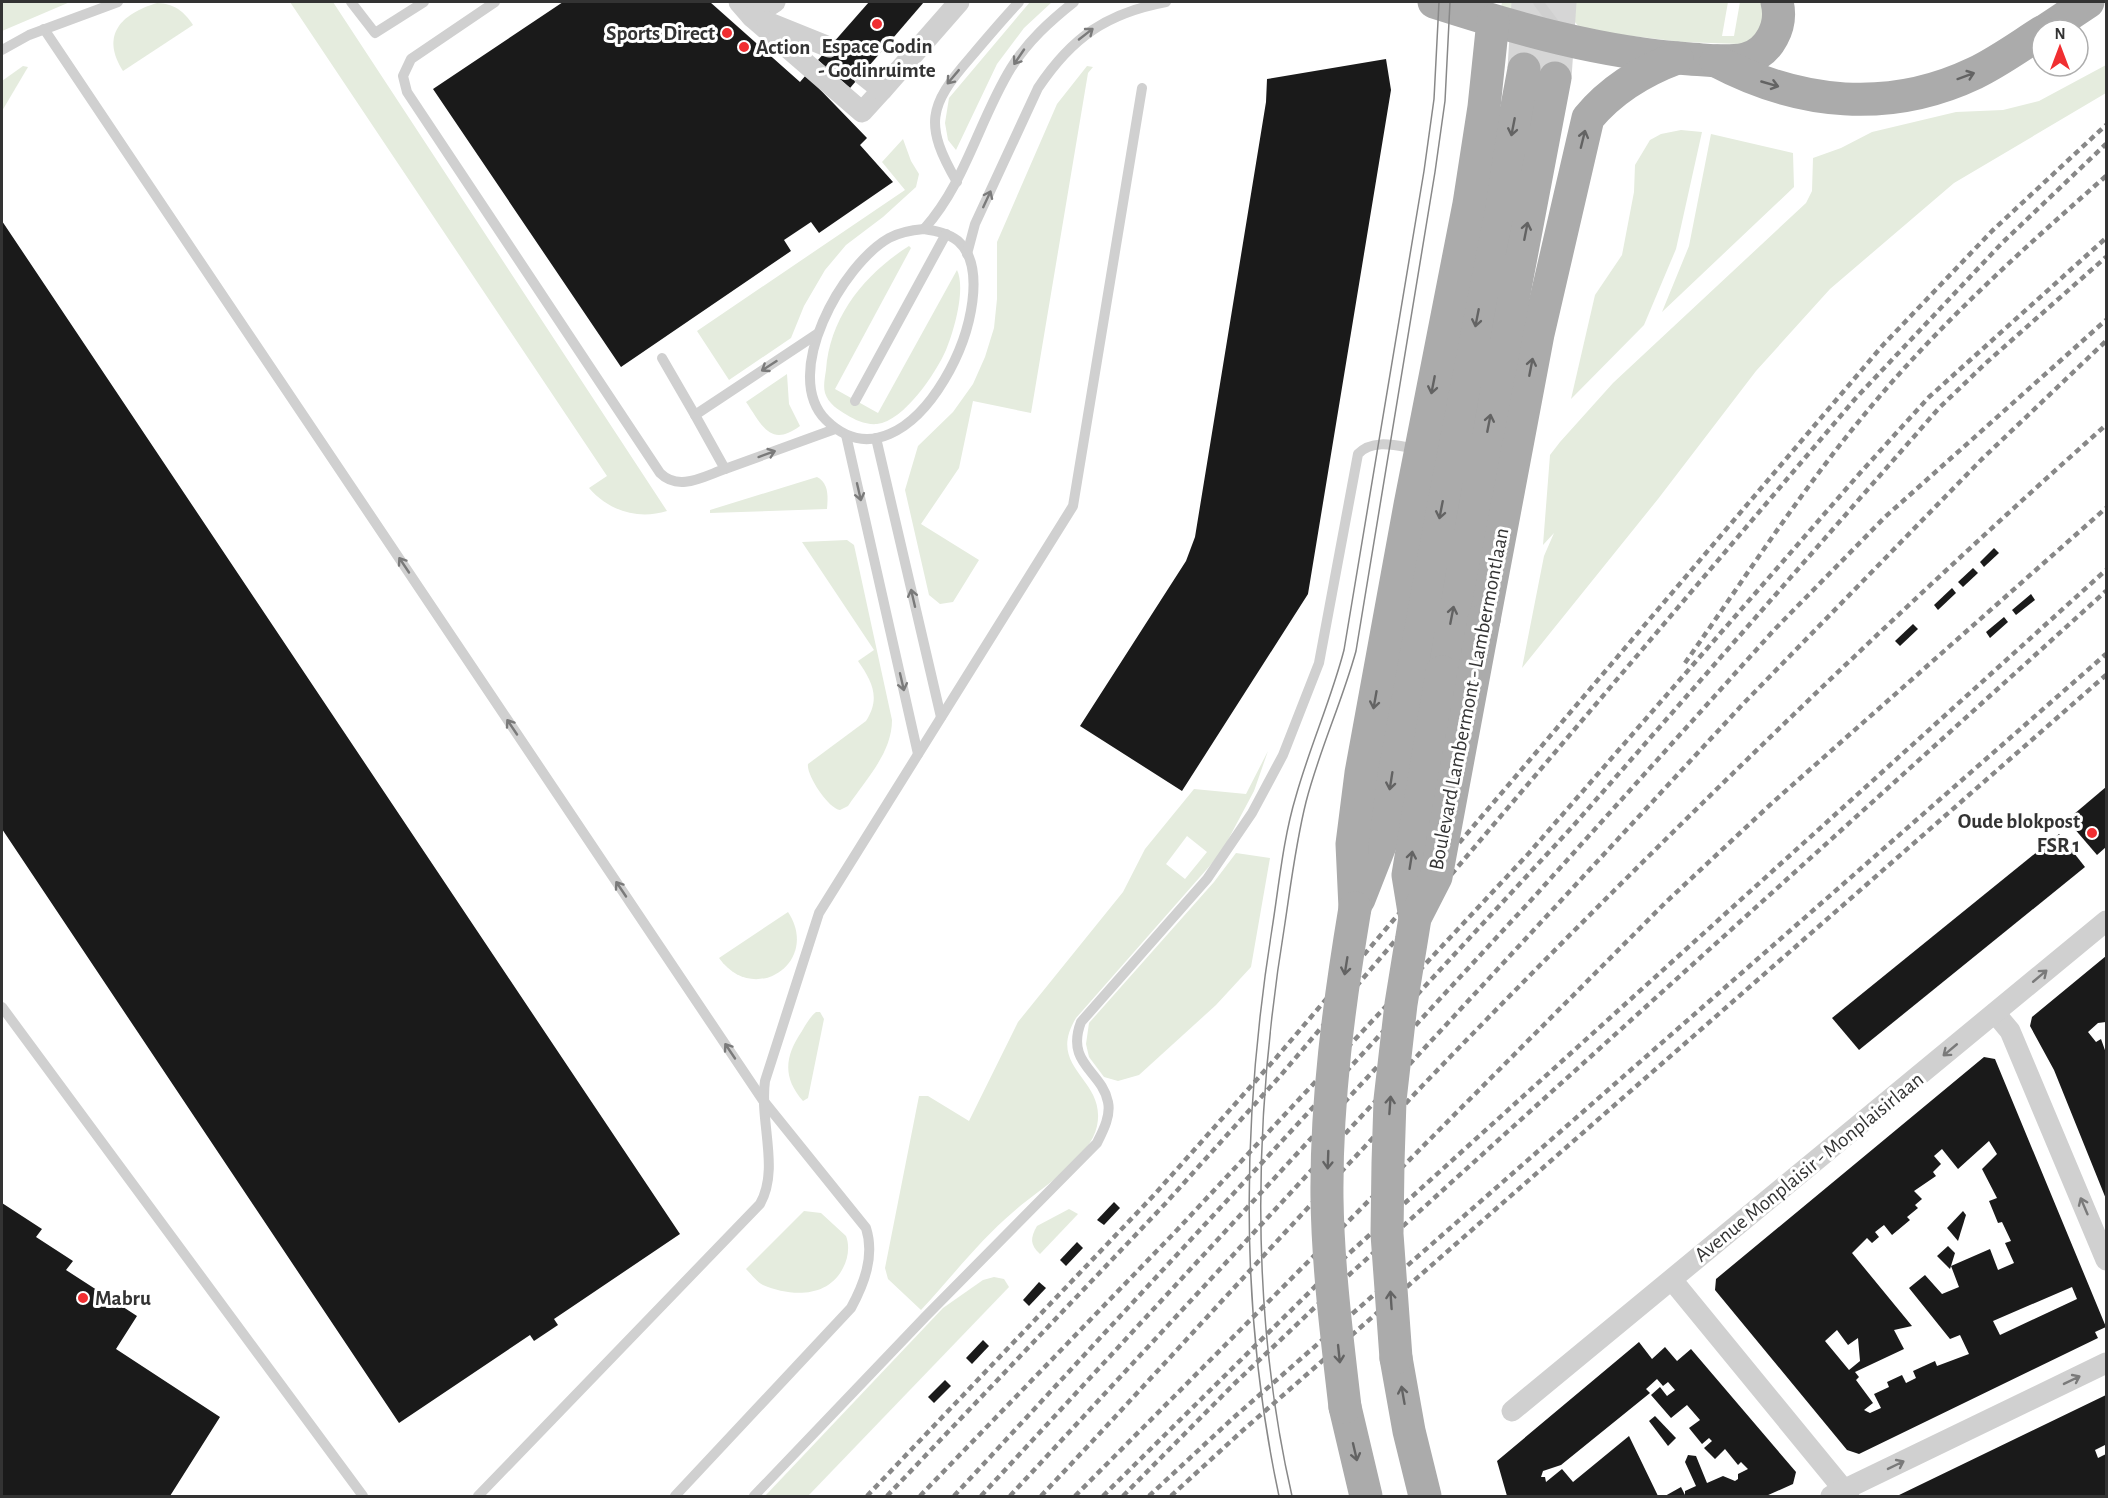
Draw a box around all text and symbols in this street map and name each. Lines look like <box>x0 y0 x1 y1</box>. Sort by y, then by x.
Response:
marker: Espace Godin - Godinruimte <box>870 17 884 31</box>
north arrow <box>2030 18 2090 78</box>
place label: Sports Direct <box>606 23 715 44</box>
marker: Sports Direct <box>720 26 734 40</box>
text: N <box>2054 26 2066 42</box>
one-way arrow <box>1078 28 1094 41</box>
place label: Espace Godin - Godinruimte <box>818 36 936 81</box>
place label: Action <box>756 37 810 58</box>
marker: Action <box>737 40 751 54</box>
one-way arrow <box>1012 49 1025 66</box>
one-way arrow <box>947 69 960 85</box>
one-way arrow <box>1956 70 1975 81</box>
one-way arrow <box>1760 79 1779 90</box>
one-way arrow <box>1507 116 1518 136</box>
one-way arrow <box>1577 130 1589 149</box>
one-way arrow <box>981 191 993 209</box>
one-way arrow <box>1521 222 1532 242</box>
one-way arrow <box>1471 308 1482 328</box>
one-way arrow <box>1526 358 1537 377</box>
one-way arrow <box>760 360 777 373</box>
one-way arrow <box>1427 374 1438 394</box>
one-way arrow <box>1484 414 1495 433</box>
one-way arrow <box>758 447 776 458</box>
one-way arrow <box>854 481 865 501</box>
one-way arrow <box>1435 500 1446 519</box>
street label: Boulevard Lambermont - Lambermontlaan <box>1425 526 1513 872</box>
one-way arrow <box>397 557 409 574</box>
one-way arrow <box>907 589 919 608</box>
one-way arrow <box>1447 605 1458 625</box>
one-way arrow <box>896 672 908 691</box>
one-way arrow <box>1369 690 1380 710</box>
one-way arrow <box>506 719 518 736</box>
one-way arrow <box>1386 770 1397 790</box>
place label: Oude blokpost FSR 1 <box>1958 811 2080 856</box>
marker: Oude blokpost FSR 1 <box>2085 826 2099 840</box>
one-way arrow <box>1405 851 1416 871</box>
one-way arrow <box>615 881 627 898</box>
one-way arrow <box>1340 955 1351 975</box>
one-way arrow <box>2032 970 2048 983</box>
one-way arrow <box>724 1043 736 1059</box>
one-way arrow <box>1942 1044 1958 1057</box>
street label: Avenue Monplaisir - Monplaisirlaan <box>1690 1068 1928 1266</box>
one-way arrow <box>1385 1096 1396 1116</box>
one-way arrow <box>1323 1149 1334 1169</box>
one-way arrow <box>2078 1198 2089 1216</box>
place label: Mabru <box>95 1288 151 1309</box>
one-way arrow <box>1385 1290 1396 1310</box>
marker: Mabru <box>76 1291 90 1305</box>
one-way arrow <box>1334 1344 1345 1364</box>
one-way arrow <box>2062 1373 2080 1385</box>
one-way arrow <box>1397 1385 1408 1405</box>
one-way arrow <box>1350 1442 1362 1461</box>
one-way arrow <box>1887 1459 1905 1471</box>

